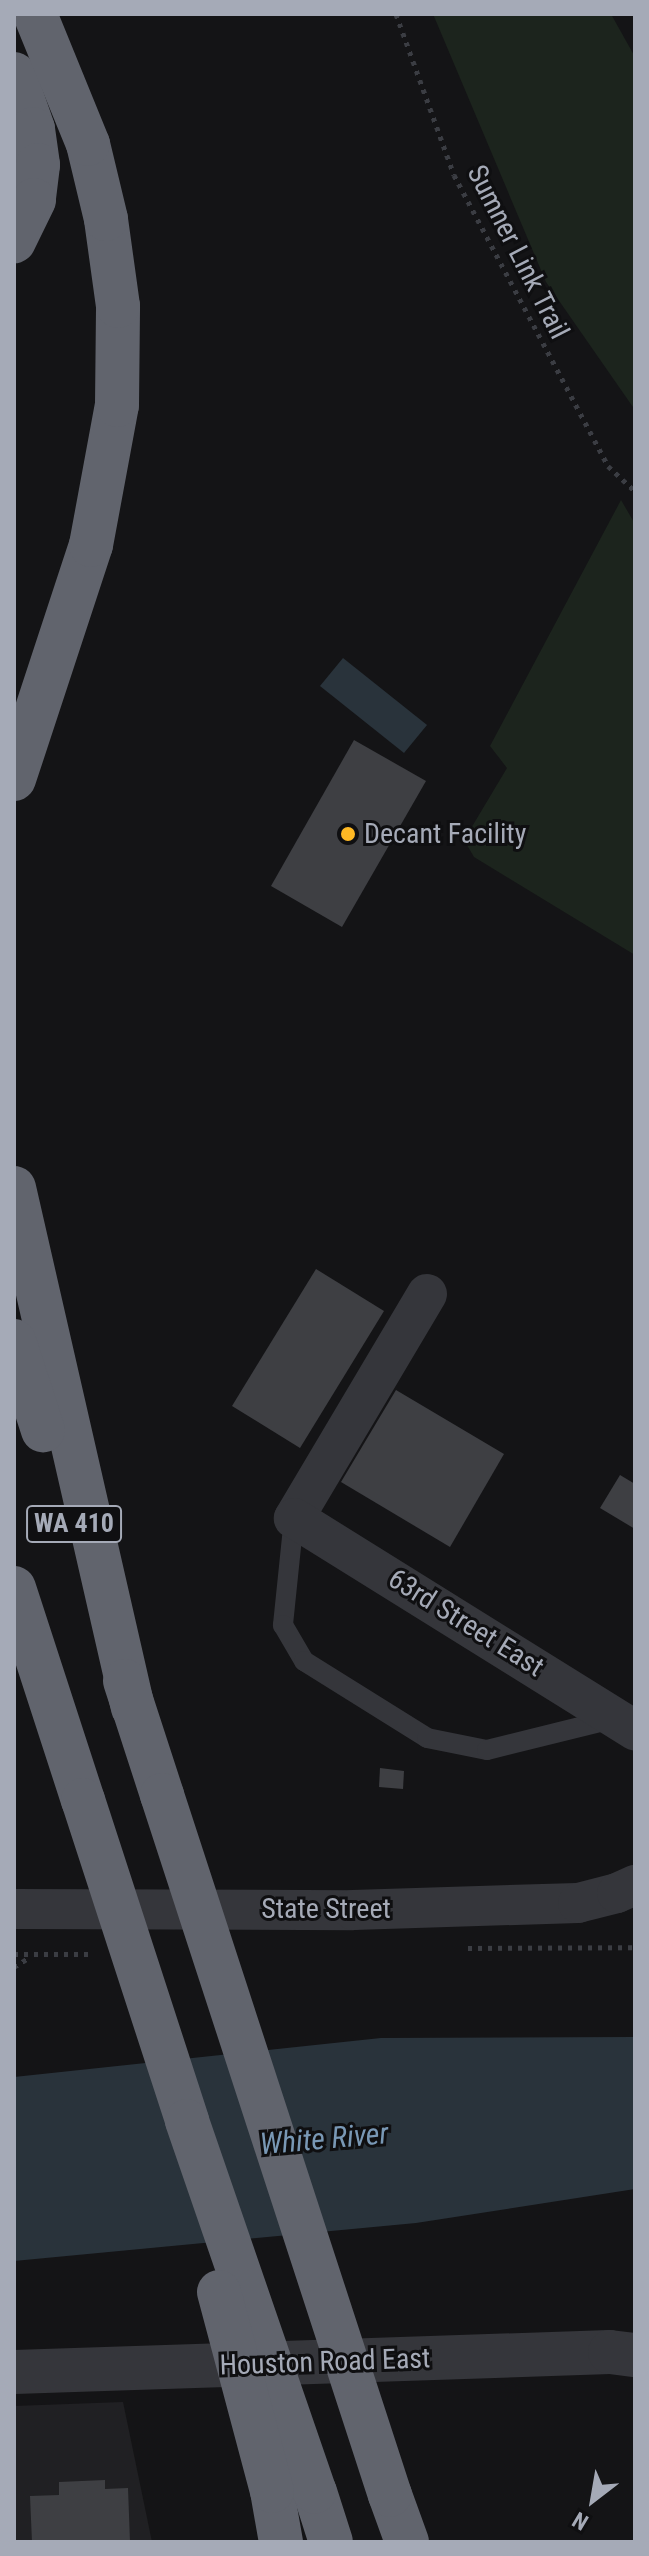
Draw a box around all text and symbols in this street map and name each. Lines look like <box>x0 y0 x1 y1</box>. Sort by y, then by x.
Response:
street label: Sumner Link Trail <box>460 159 576 345</box>
place label: Decant Facility <box>364 817 526 851</box>
marker: Decant Facility <box>339 825 357 843</box>
road number: WA 410 <box>26 1502 122 1546</box>
street label: 63rd Street East <box>382 1562 550 1684</box>
street label: State Street <box>261 1892 391 1926</box>
water label: White River <box>258 2115 390 2163</box>
street label: Houston Road East <box>219 2342 431 2382</box>
north arrow <box>553 2460 633 2540</box>
text: N <box>568 2507 593 2535</box>

